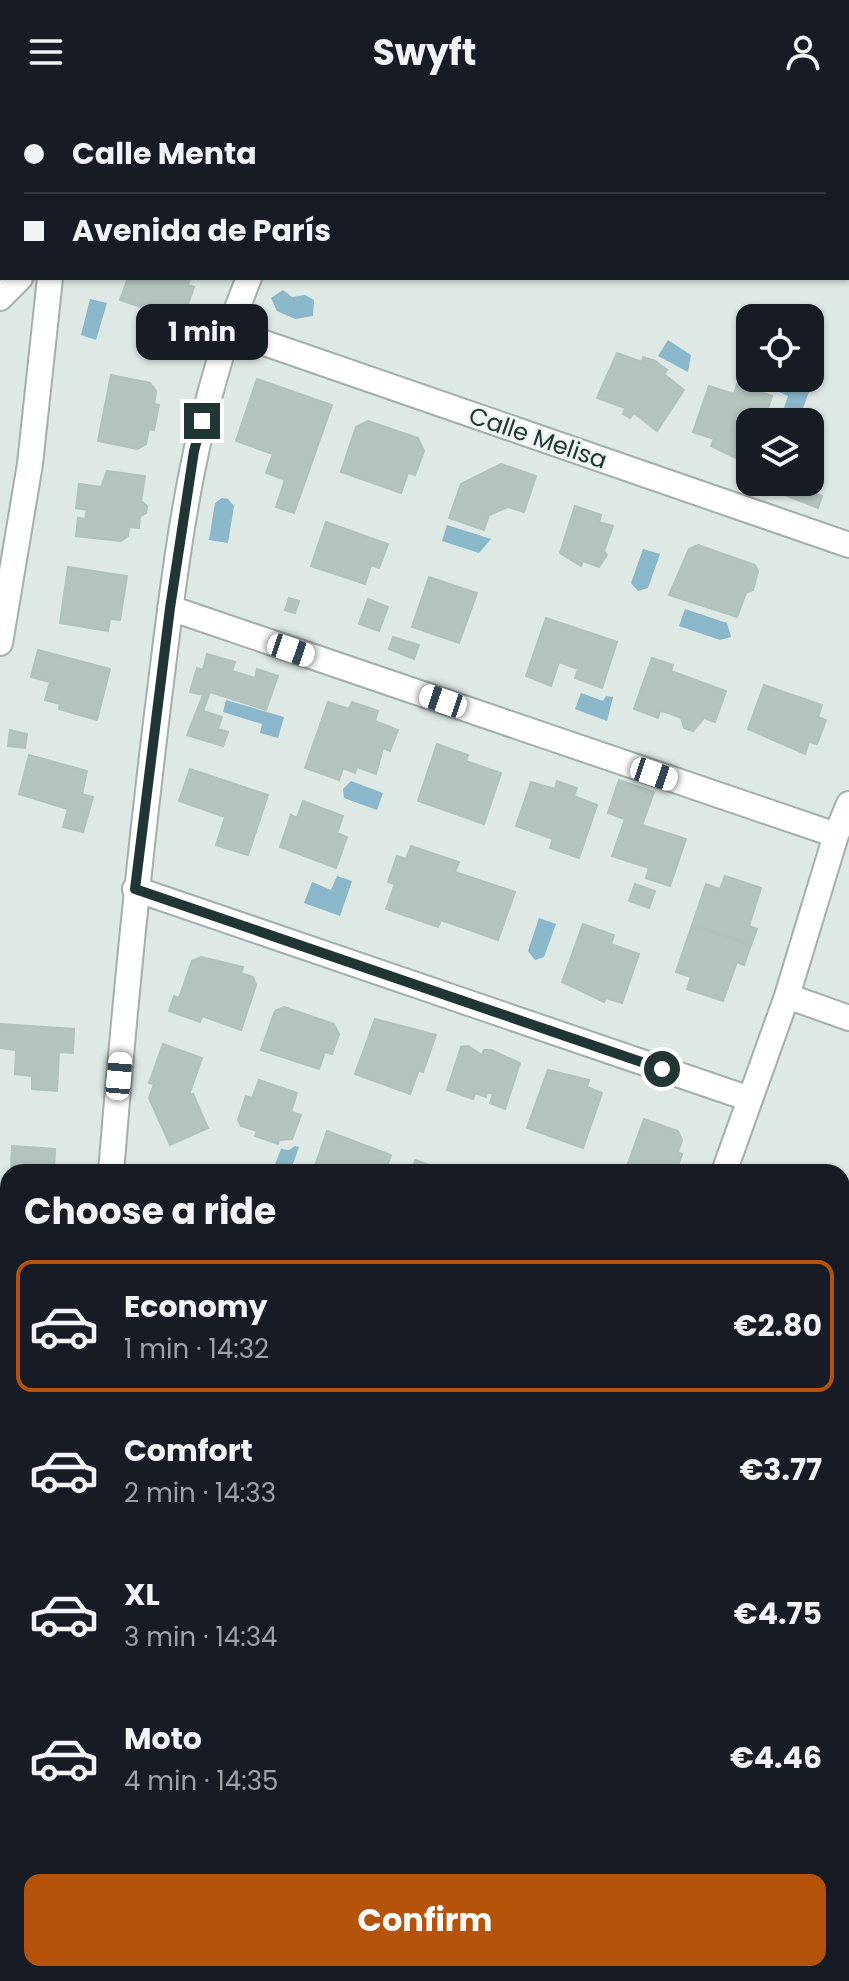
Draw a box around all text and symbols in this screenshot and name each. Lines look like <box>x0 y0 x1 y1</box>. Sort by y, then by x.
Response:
text: Swyft <box>373 27 476 78</box>
icon: menu <box>24 30 68 74</box>
icon: person <box>781 30 825 74</box>
text: Calle Menta <box>72 132 257 175</box>
text: Avenida de París <box>72 209 331 252</box>
map controls <box>736 304 824 496</box>
button: locate <box>736 304 824 392</box>
callout: 1 min <box>136 305 268 361</box>
text: 1 min <box>168 314 236 350</box>
street label: Calle Melisa <box>465 398 612 477</box>
route end <box>184 403 220 439</box>
button: layers <box>736 408 824 496</box>
car <box>264 631 318 669</box>
car <box>416 682 470 720</box>
car <box>627 755 681 793</box>
car <box>105 1051 133 1101</box>
route start <box>644 1051 680 1087</box>
text: Choose a ride <box>24 1186 276 1237</box>
text: Economy <box>124 1285 268 1328</box>
icon: car <box>28 1290 100 1362</box>
text: €2.80 <box>734 1304 822 1347</box>
text: 1 min · 14:32 <box>124 1331 269 1367</box>
text: Comfort <box>124 1429 253 1472</box>
icon: car <box>28 1434 100 1506</box>
text: €3.77 <box>739 1448 822 1491</box>
text: 2 min · 14:33 <box>124 1475 276 1511</box>
text: XL <box>124 1573 160 1616</box>
icon: car <box>28 1578 100 1650</box>
text: €4.75 <box>734 1592 822 1635</box>
text: 3 min · 14:34 <box>124 1619 277 1655</box>
text: Moto <box>124 1717 202 1760</box>
icon: car <box>28 1722 100 1794</box>
text: €4.46 <box>730 1736 822 1779</box>
text: 4 min · 14:35 <box>124 1763 278 1799</box>
button: Confirm <box>24 1874 826 1966</box>

